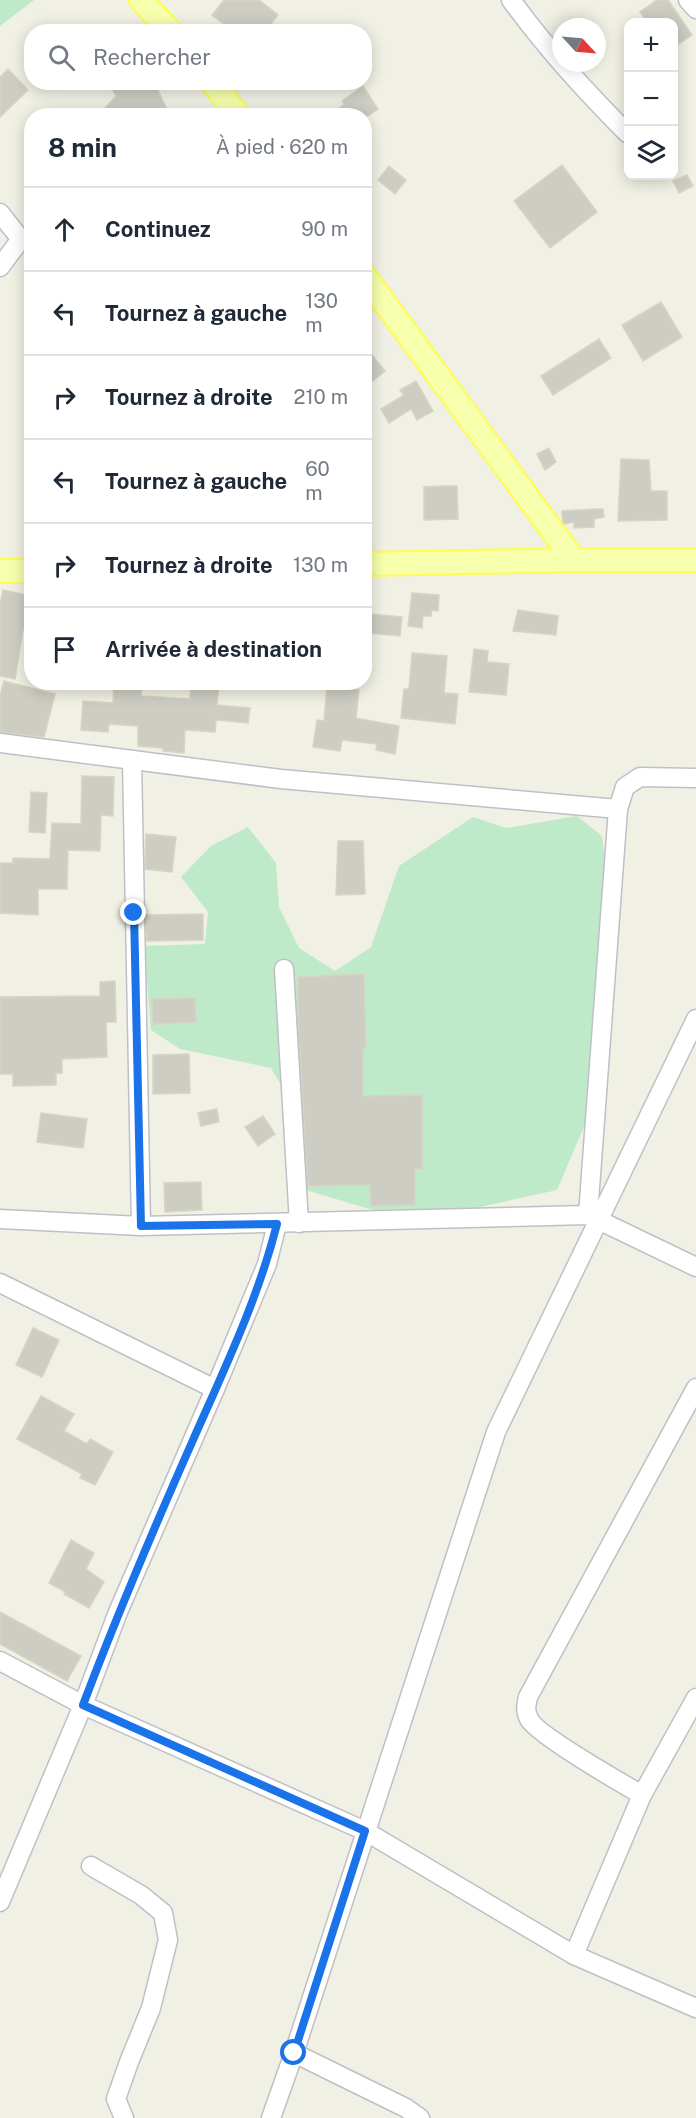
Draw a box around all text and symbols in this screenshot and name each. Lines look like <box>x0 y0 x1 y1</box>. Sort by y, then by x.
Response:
north arrow <box>552 18 606 72</box>
map controls <box>624 18 678 180</box>
button: + <box>624 18 678 72</box>
search box <box>24 24 372 90</box>
icon: search <box>45 41 78 74</box>
text: Rechercher <box>93 44 211 70</box>
button: − <box>624 72 678 126</box>
button: layers <box>624 126 678 180</box>
text: 8 min <box>48 132 117 163</box>
text: À pied · 620 m <box>216 135 348 159</box>
icon: ahead <box>48 213 81 246</box>
text: Continuez <box>105 216 211 242</box>
text: 90 m <box>301 217 348 241</box>
text: 130 m <box>305 289 338 337</box>
icon: left <box>48 297 81 330</box>
text: Tournez à gauche <box>105 300 287 326</box>
icon: right <box>48 381 81 414</box>
text: Tournez à droite <box>105 384 273 410</box>
text: 210 m <box>294 385 348 409</box>
text: 60 m <box>305 457 330 505</box>
icon: left <box>48 465 81 498</box>
text: Tournez à gauche <box>105 468 287 494</box>
icon: right <box>48 549 81 582</box>
text: Tournez à droite <box>105 552 273 578</box>
text: 130 m <box>293 553 348 577</box>
icon: arrive <box>48 633 81 666</box>
text: Arrivée à destination <box>105 636 322 662</box>
route end <box>120 899 146 925</box>
route start <box>280 2039 306 2065</box>

